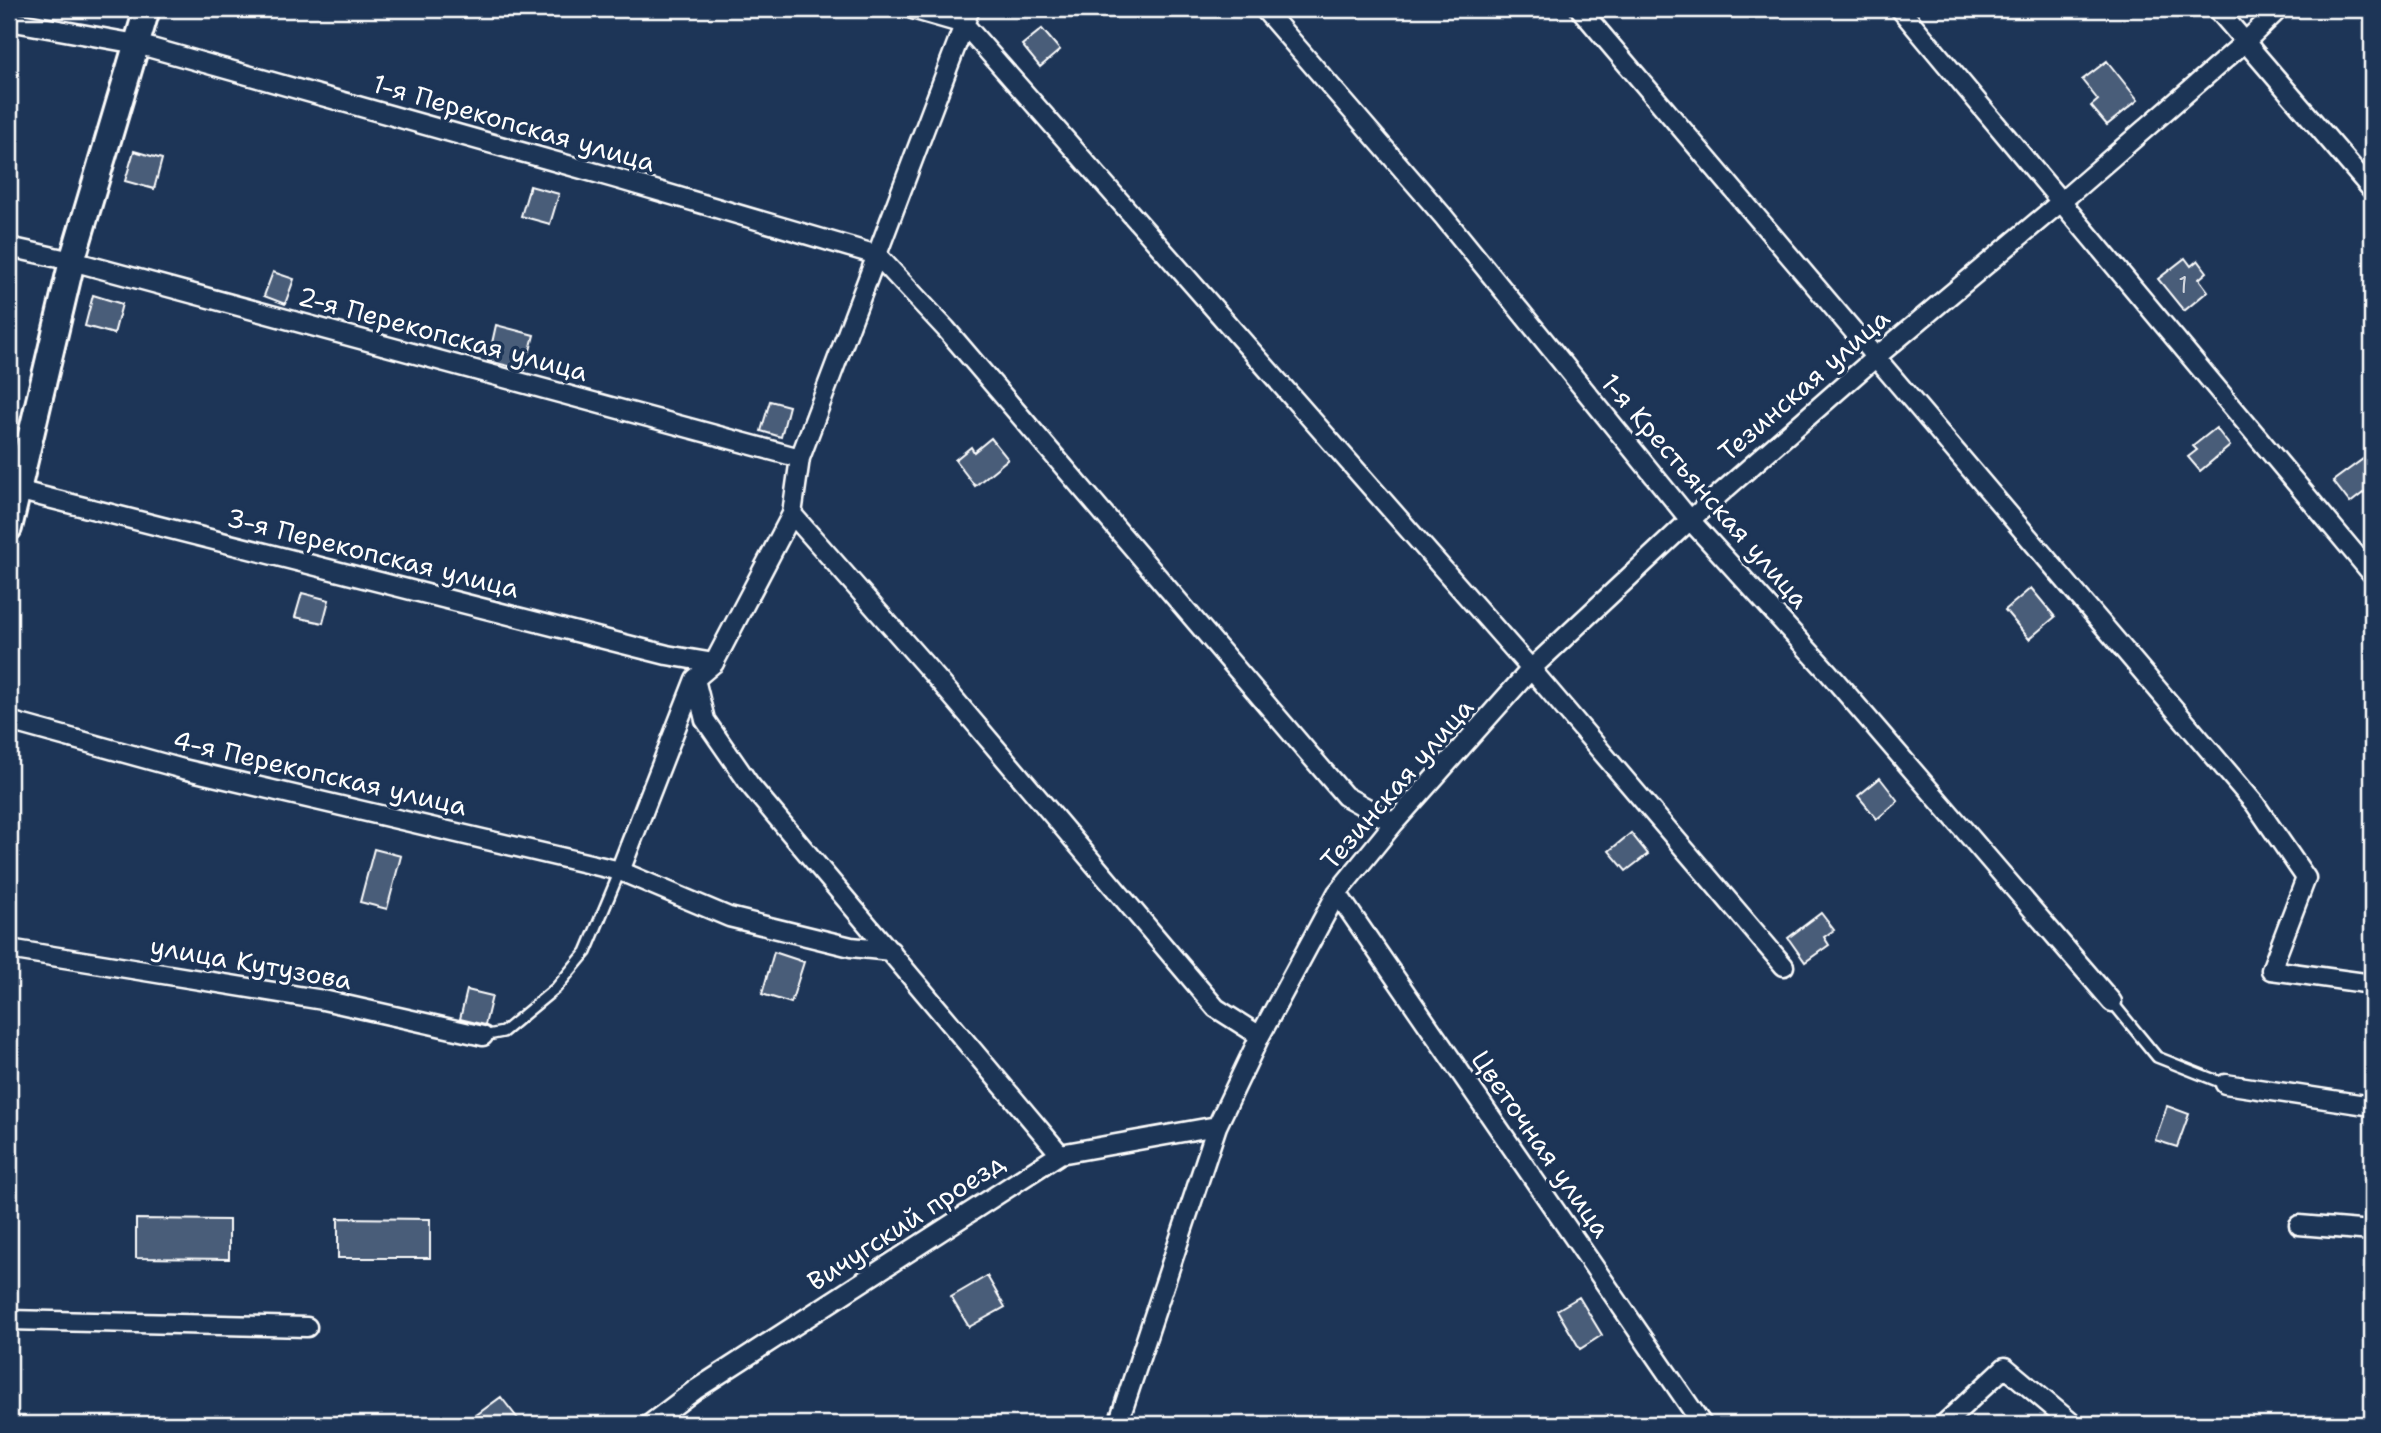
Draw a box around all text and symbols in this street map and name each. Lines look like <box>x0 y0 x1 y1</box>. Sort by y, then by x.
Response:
street label: 1-я Перекопская улица <box>369 65 659 180</box>
house number: 1 <box>2178 270 2188 300</box>
street label: 2-я Перекопская улица <box>294 278 592 389</box>
street label: Тезинская улица <box>1711 300 1897 469</box>
street label: 1-я Крестьянская улица <box>1593 366 1817 616</box>
street label: 3-я Перекопская улица <box>223 499 523 606</box>
street label: Тезинская улица <box>1312 691 1481 877</box>
street label: 4-я Перекопская улица <box>170 722 470 823</box>
street label: улица Кутузова <box>148 928 355 997</box>
street label: Цветочная улица <box>1464 1043 1619 1244</box>
street label: Вичугский проезд <box>800 1144 1011 1298</box>

